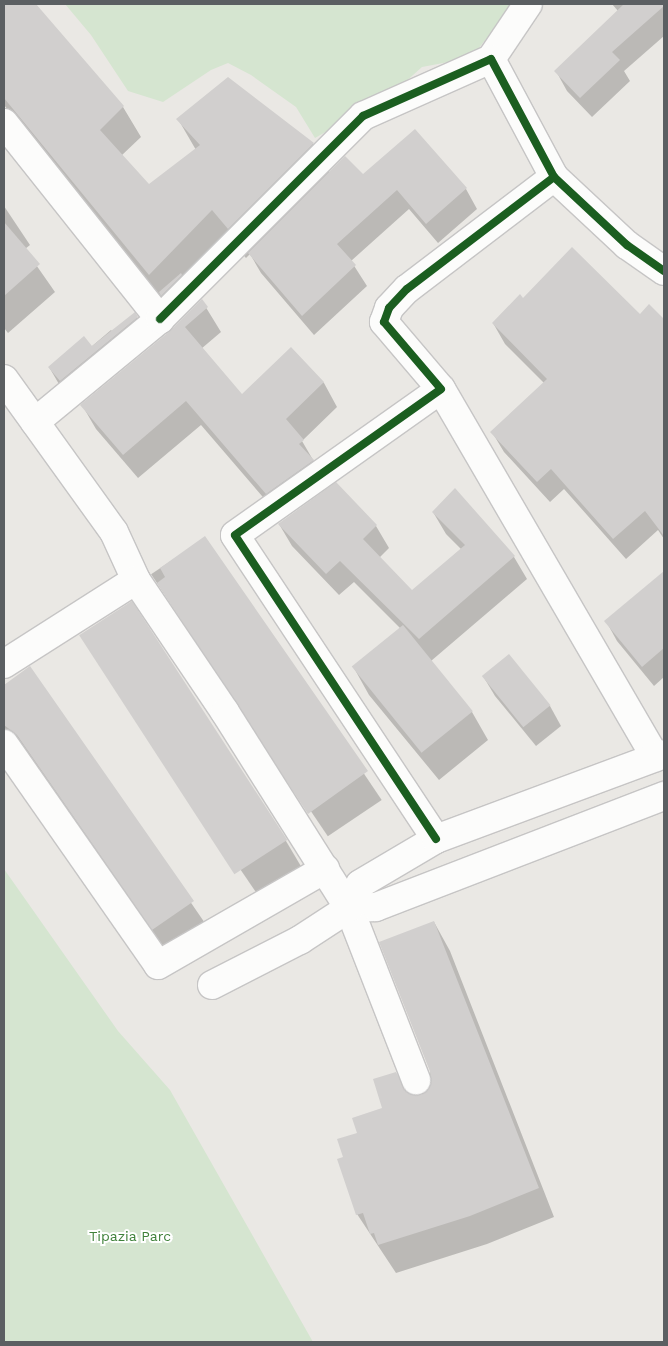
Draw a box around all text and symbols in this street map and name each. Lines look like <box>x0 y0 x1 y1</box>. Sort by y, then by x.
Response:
park label: Tipazia Parc <box>89 1228 171 1244</box>

